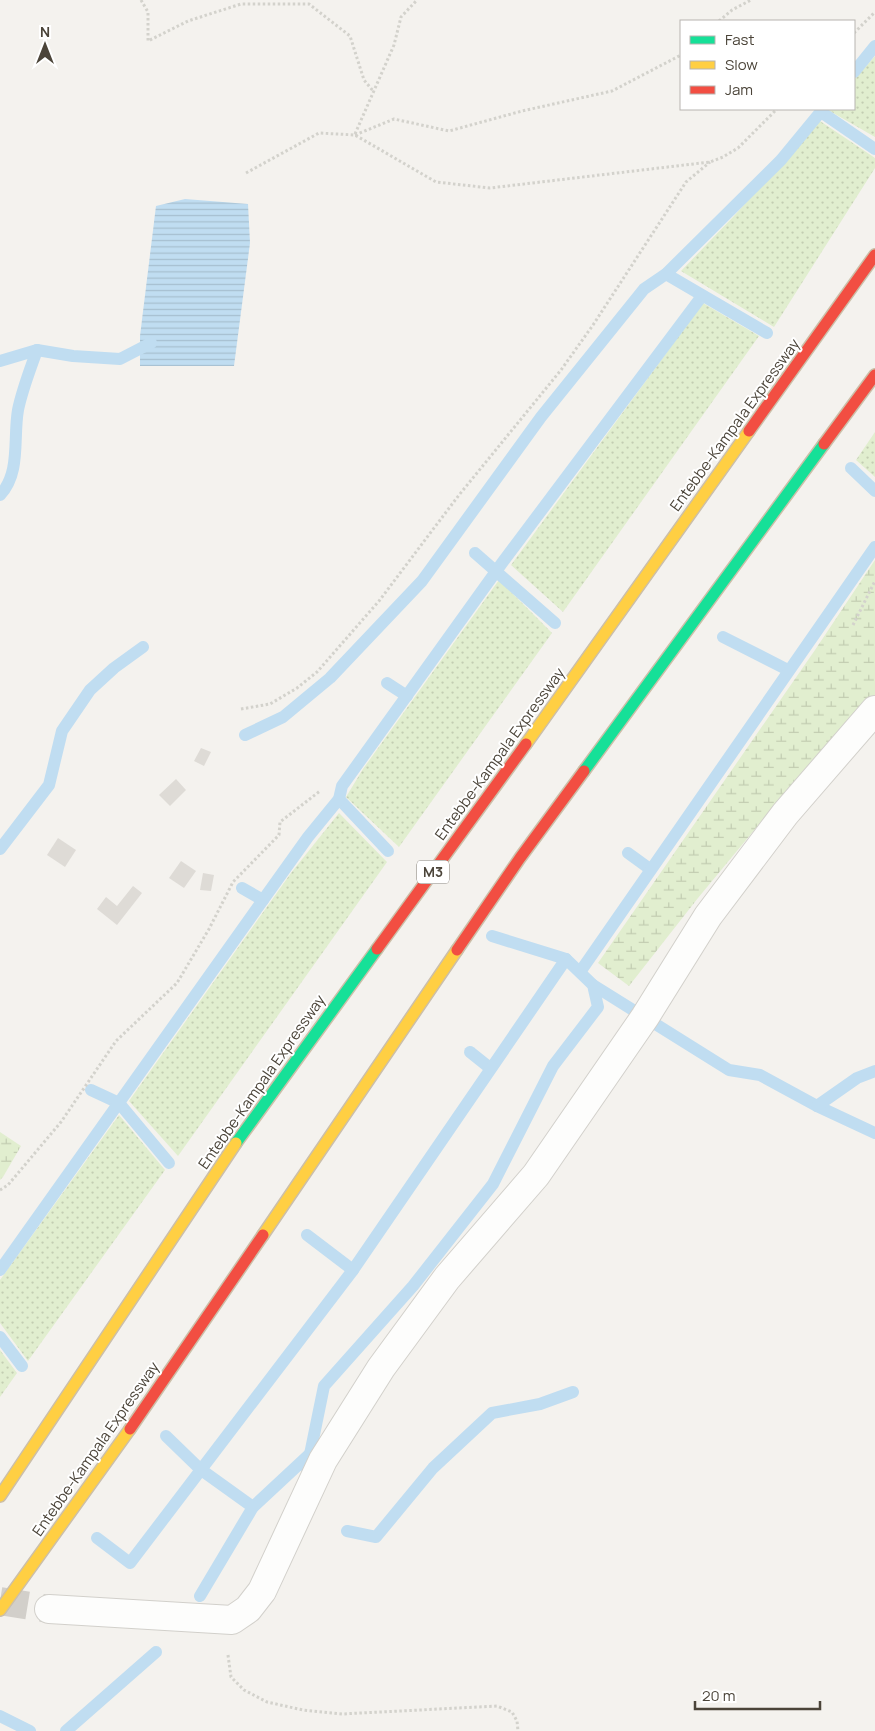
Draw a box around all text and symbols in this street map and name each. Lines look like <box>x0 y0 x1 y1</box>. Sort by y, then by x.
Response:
north arrow <box>20 20 70 70</box>
legend <box>680 20 855 110</box>
text: N <box>40 22 50 41</box>
text: Fast <box>725 29 754 50</box>
text: Slow <box>725 54 758 75</box>
text: Jam <box>725 79 753 100</box>
street label: Entebbe-Kampala Expressway <box>665 334 804 515</box>
street label: Entebbe-Kampala Expressway <box>430 663 569 844</box>
road number: M3 <box>417 860 449 884</box>
street label: Entebbe-Kampala Expressway <box>193 990 330 1173</box>
street label: Entebbe-Kampala Expressway <box>27 1357 164 1540</box>
scale bar <box>695 1678 820 1710</box>
text: 20 m <box>702 1685 735 1706</box>

